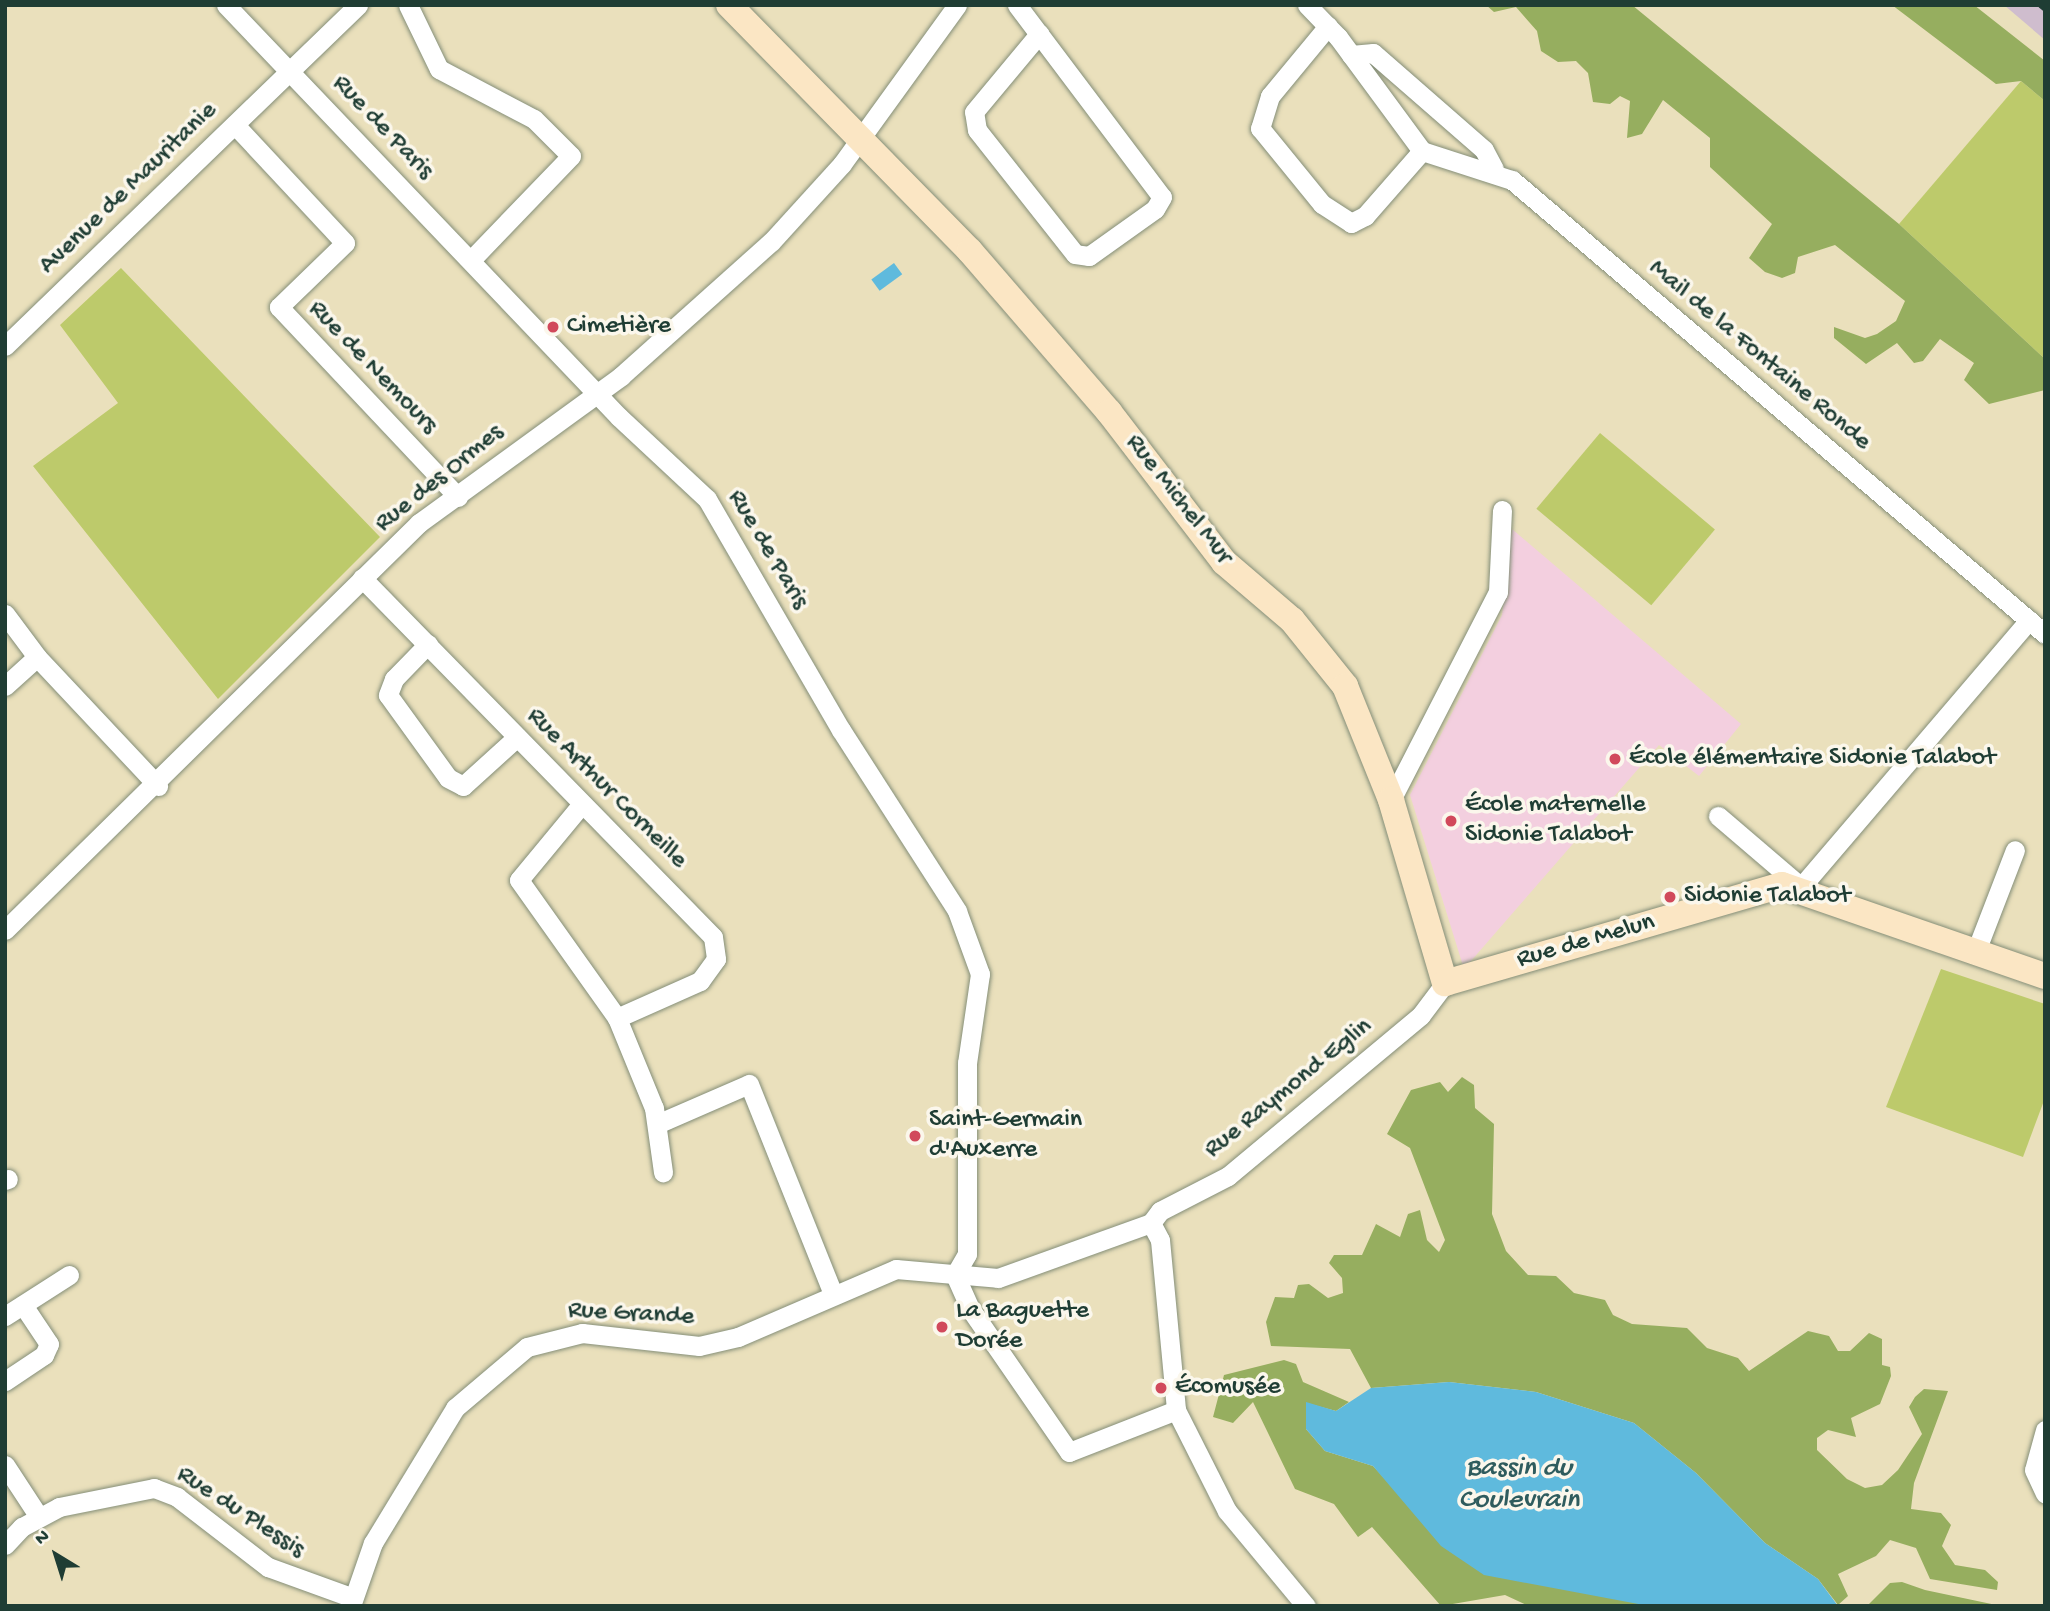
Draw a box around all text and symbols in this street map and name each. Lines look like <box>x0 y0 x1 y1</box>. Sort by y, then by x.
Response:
street label: Rue de Paris <box>324 69 440 187</box>
street label: Avenue de Mauritanie <box>34 96 224 282</box>
street label: Mail de la Fontaine Ronde <box>1641 254 1877 458</box>
street label: Rue de Nemours <box>301 295 443 441</box>
place label: Cimetière <box>567 311 671 343</box>
marker: Cimetière <box>545 319 561 335</box>
street label: Rue des Ormes <box>370 418 510 540</box>
street label: Rue Michel Mur <box>1117 429 1239 571</box>
street label: Rue de Paris <box>719 485 815 615</box>
street label: Rue Arthur Corneille <box>519 702 693 876</box>
place label: École élémentaire Sidonie Talabot <box>1629 743 1996 775</box>
marker: École élémentaire Sidonie Talabot <box>1607 751 1623 767</box>
place label: École maternelle Sidonie Talabot <box>1465 790 1646 852</box>
marker: École maternelle Sidonie Talabot <box>1443 813 1459 829</box>
place label: Sidonie Talabot <box>1684 881 1850 913</box>
marker: Sidonie Talabot <box>1662 889 1678 905</box>
street label: Rue de Melun <box>1513 907 1659 977</box>
street label: Rue Raymond Eglin <box>1199 1012 1379 1166</box>
place label: Saint-Germain d'Auxerre <box>929 1105 1082 1166</box>
marker: Saint-Germain d'Auxerre <box>907 1128 923 1144</box>
street label: Rue Grande <box>567 1296 695 1334</box>
place label: La Baguette Dorée <box>956 1296 1089 1358</box>
marker: La Baguette Dorée <box>934 1319 950 1335</box>
place label: Écomusée <box>1175 1372 1281 1404</box>
marker: Écomusée <box>1153 1380 1169 1396</box>
water label: Bassin du Coulevrain <box>1459 1452 1579 1518</box>
street label: Rue du Plessis <box>170 1460 310 1566</box>
north arrow <box>21 1520 91 1590</box>
text: N <box>31 1525 55 1551</box>

